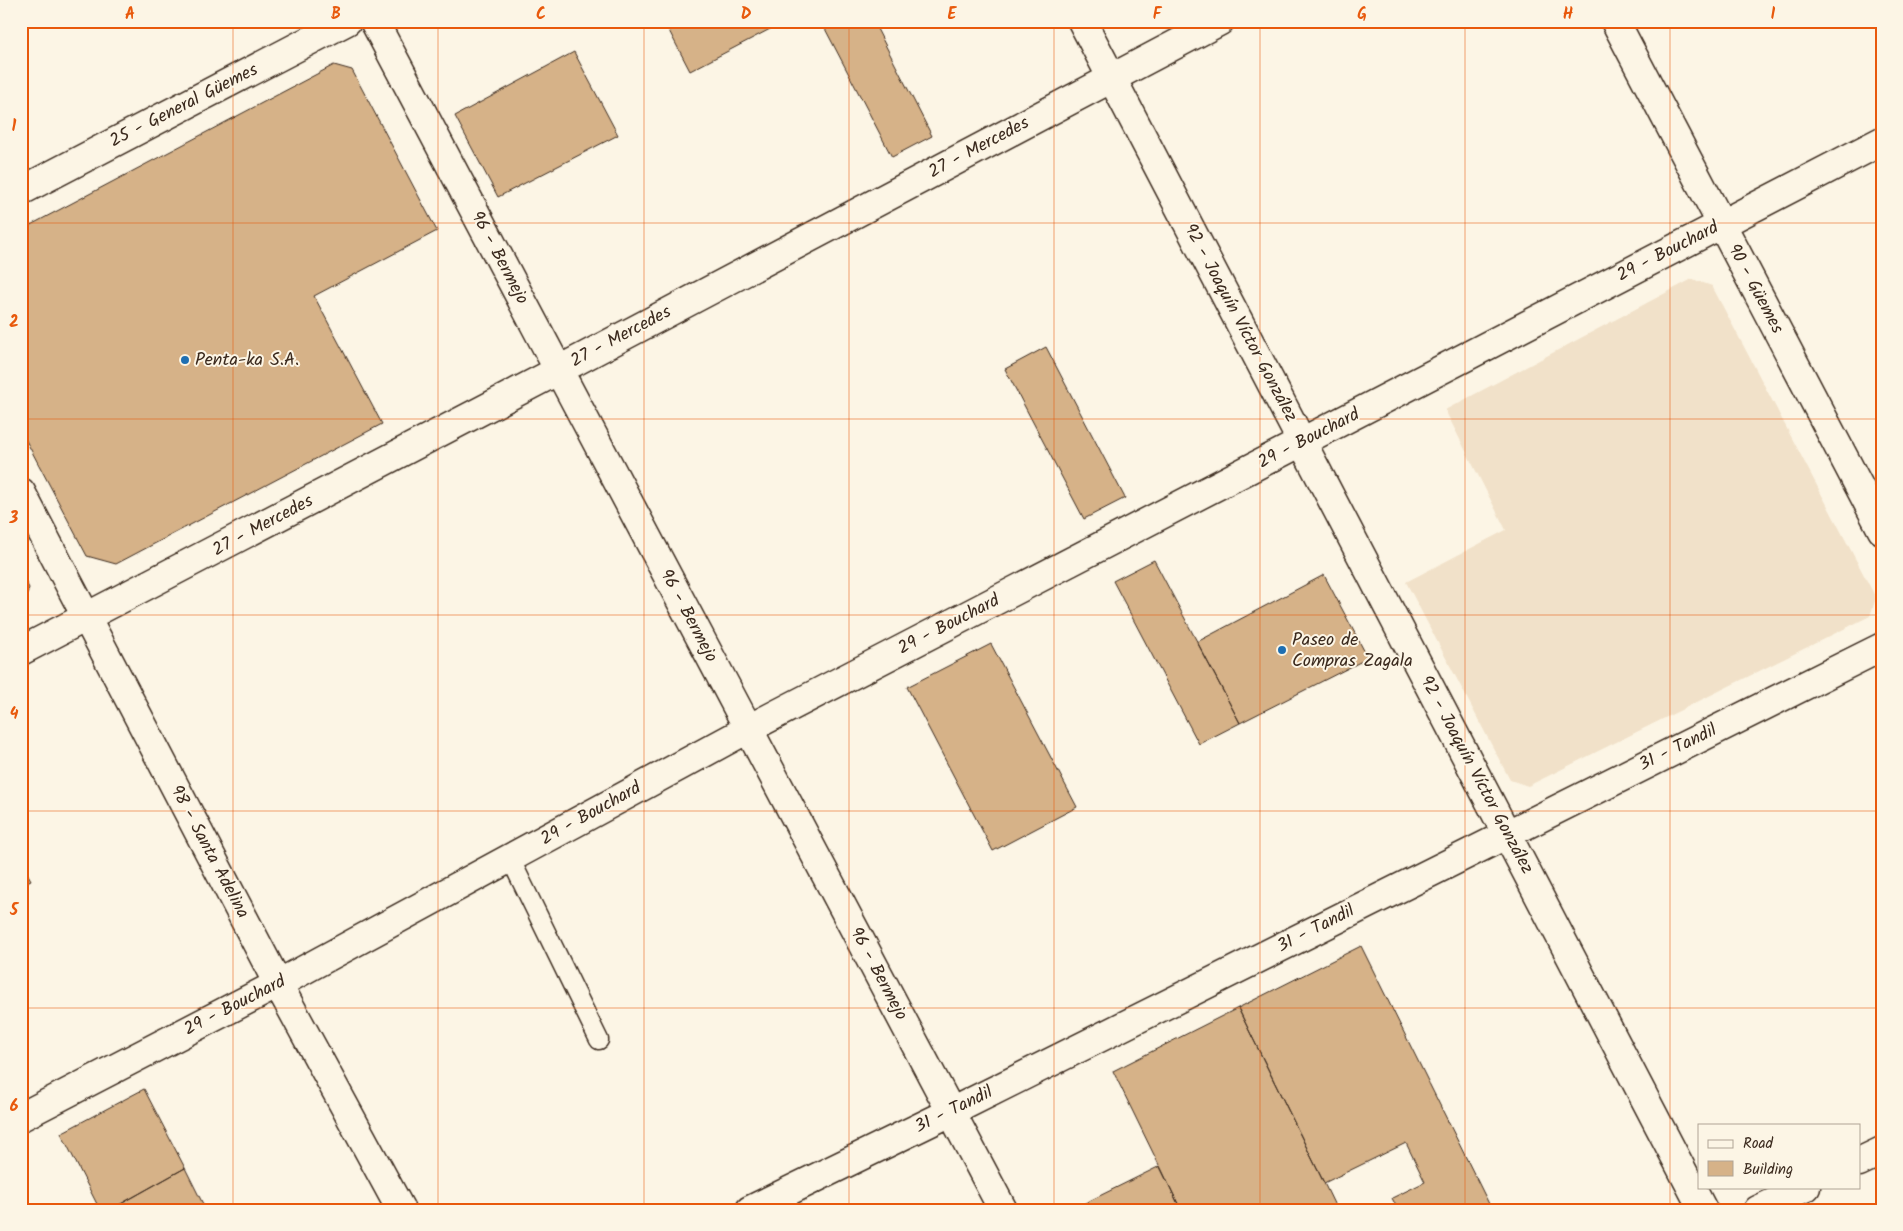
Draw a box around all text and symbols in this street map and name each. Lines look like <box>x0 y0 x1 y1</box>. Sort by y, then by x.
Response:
text: A <box>125 2 135 27</box>
text: B <box>331 2 341 27</box>
text: C <box>536 2 546 27</box>
text: D <box>741 2 752 27</box>
text: E <box>948 2 958 27</box>
text: F <box>1153 2 1163 27</box>
text: G <box>1357 2 1367 27</box>
text: H <box>1563 2 1573 27</box>
text: I <box>1771 2 1776 27</box>
street label: 25 - General Güemes <box>105 56 264 156</box>
street label: 27 - Mercedes <box>923 109 1035 187</box>
text: 1 <box>12 114 17 139</box>
street label: 96 - Bermejo <box>462 206 536 310</box>
street label: 29 - Bouchard <box>1612 213 1725 290</box>
street label: 92 - Joaquín Víctor González <box>1175 219 1305 427</box>
street label: 90 - Güemes <box>1719 239 1791 339</box>
street label: 27 - Mercedes <box>565 298 677 376</box>
text: 2 <box>9 310 19 335</box>
place label: Penta-ka S.A. <box>195 346 299 375</box>
marker: Penta-ka S.A. <box>179 354 191 366</box>
street label: 29 - Bouchard <box>1253 400 1366 477</box>
street label: 27 - Mercedes <box>207 487 319 565</box>
text: 3 <box>9 506 19 531</box>
street label: 96 - Bermejo <box>651 564 725 668</box>
street label: 29 - Bouchard <box>893 586 1006 663</box>
place label: Paseo de Compras Zagala <box>1292 626 1413 676</box>
marker: Paseo de Compras Zagala <box>1276 644 1288 656</box>
street label: 92 - Joaquín Víctor González <box>1411 671 1541 879</box>
text: 4 <box>10 702 19 727</box>
street label: 31 - Tandil <box>1634 716 1723 779</box>
street label: 29 - Bouchard <box>535 774 648 854</box>
street label: 98 - Santa Adelina <box>162 780 256 924</box>
street label: 31 - Tandil <box>1272 897 1361 961</box>
text: 5 <box>9 898 20 923</box>
street label: 96 - Bermejo <box>841 922 915 1026</box>
street label: 29 - Bouchard <box>179 967 292 1044</box>
street label: 31 - Tandil <box>910 1078 999 1141</box>
text: 6 <box>10 1094 19 1119</box>
legend <box>1698 1124 1860 1188</box>
text: Road <box>1743 1132 1774 1156</box>
text: Building <box>1743 1158 1793 1182</box>

